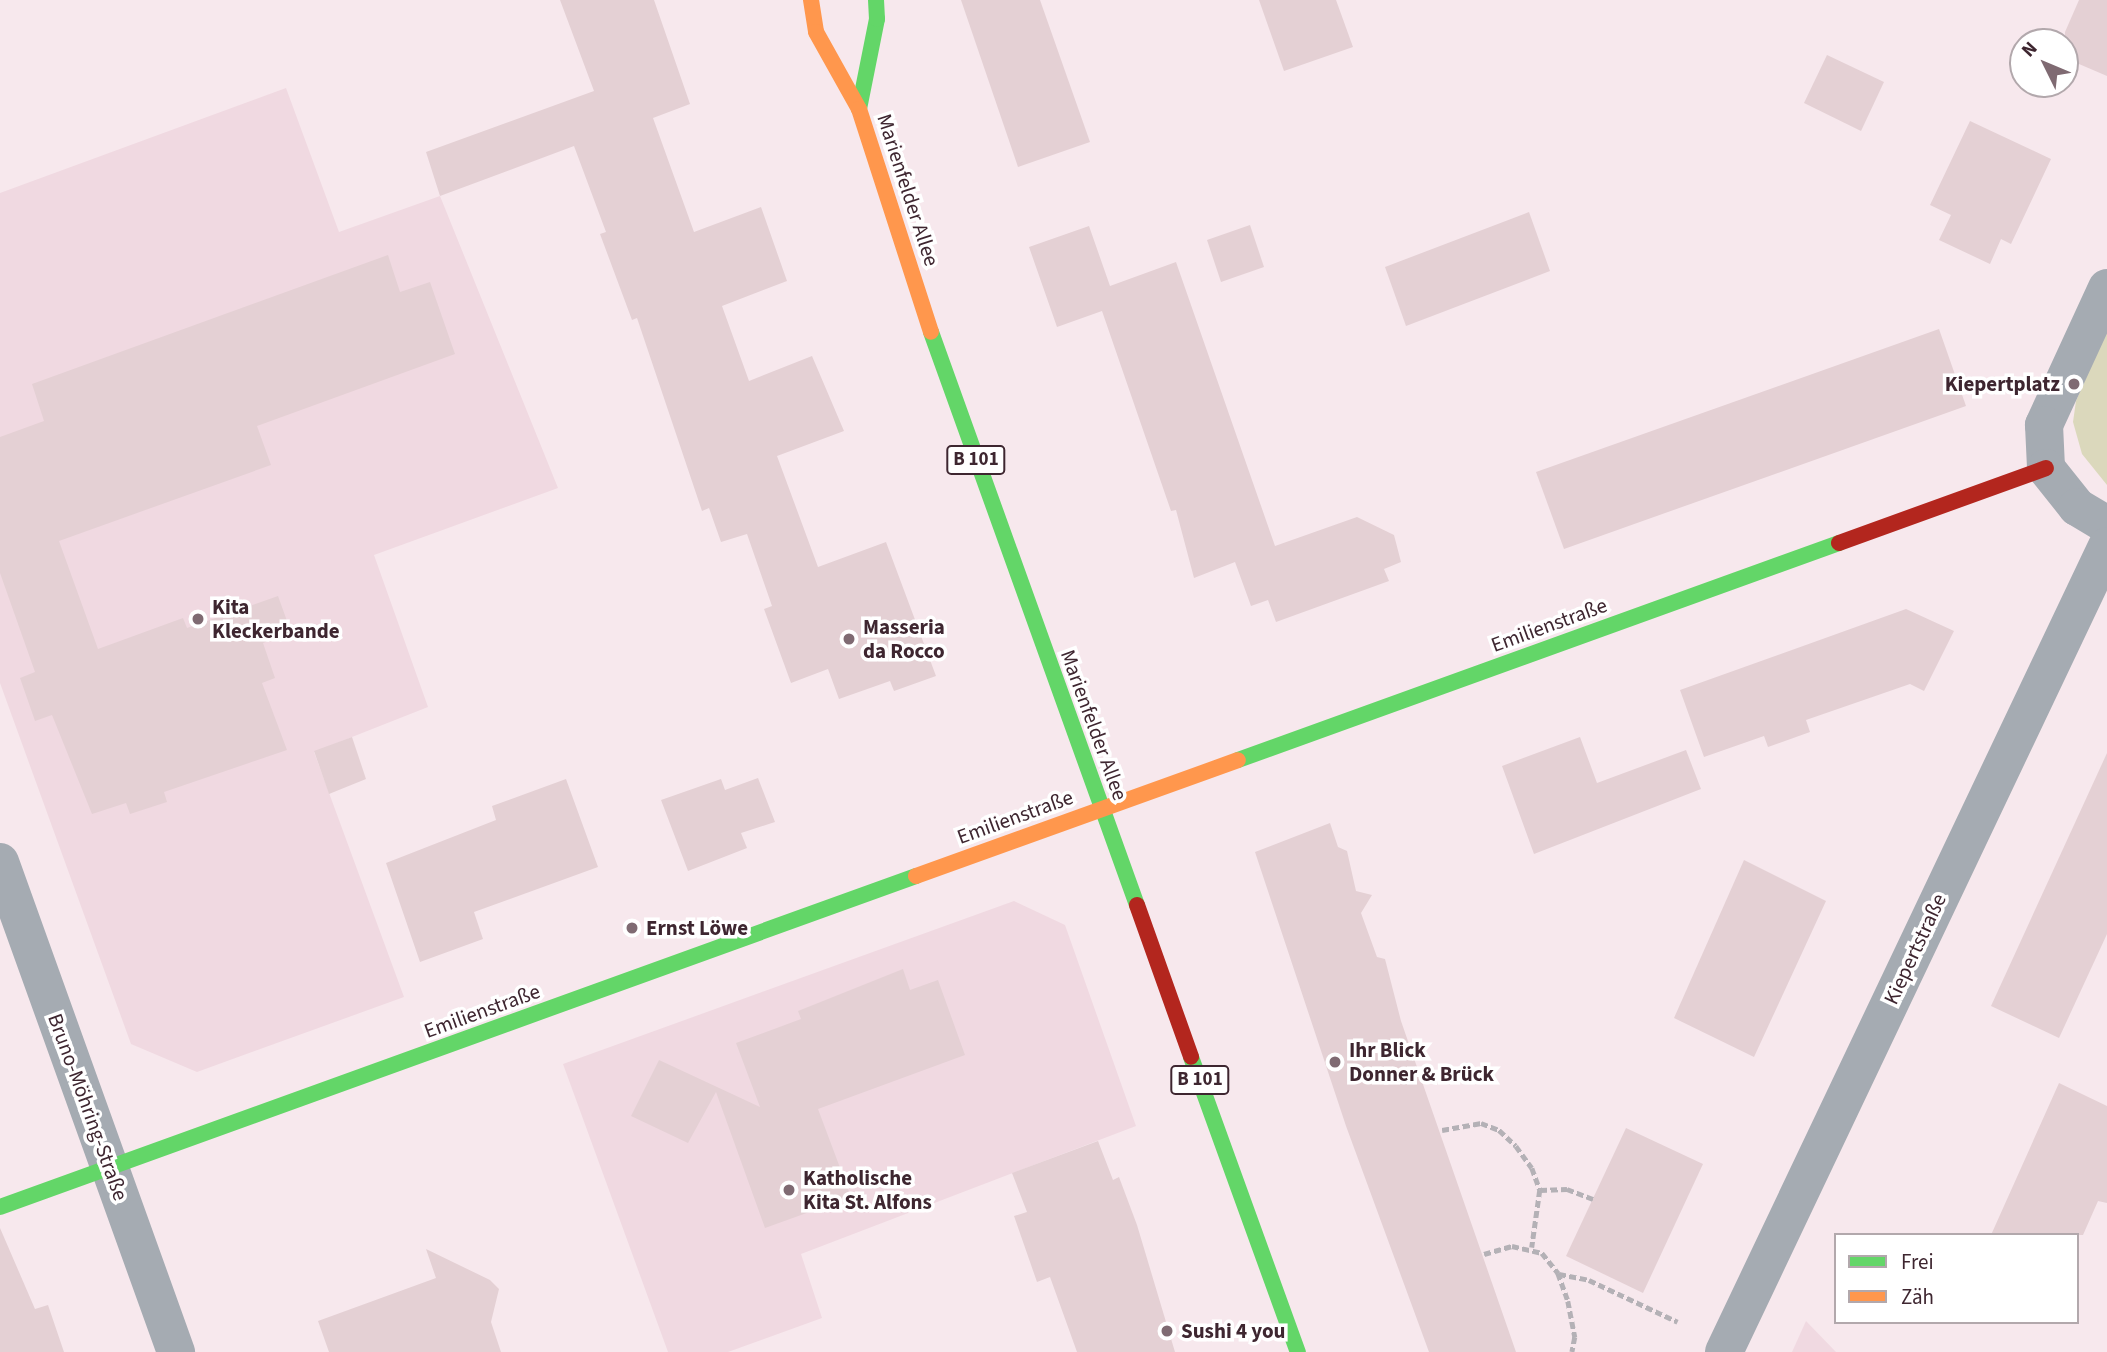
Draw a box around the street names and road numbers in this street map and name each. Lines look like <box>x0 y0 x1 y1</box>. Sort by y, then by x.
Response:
street label: Marienfelder Allee <box>872 111 944 269</box>
road number: B 101 <box>946 444 1006 475</box>
street label: Emilienstraße <box>1488 592 1610 658</box>
street label: Marienfelder Allee <box>1055 646 1133 804</box>
street label: Emilienstraße <box>954 784 1076 850</box>
street label: Kiepertstraße <box>1878 890 1952 1008</box>
street label: Emilienstraße <box>421 978 543 1044</box>
street label: Bruno-Möhring-Straße <box>42 1010 134 1204</box>
road number: B 101 <box>1170 1064 1230 1096</box>

